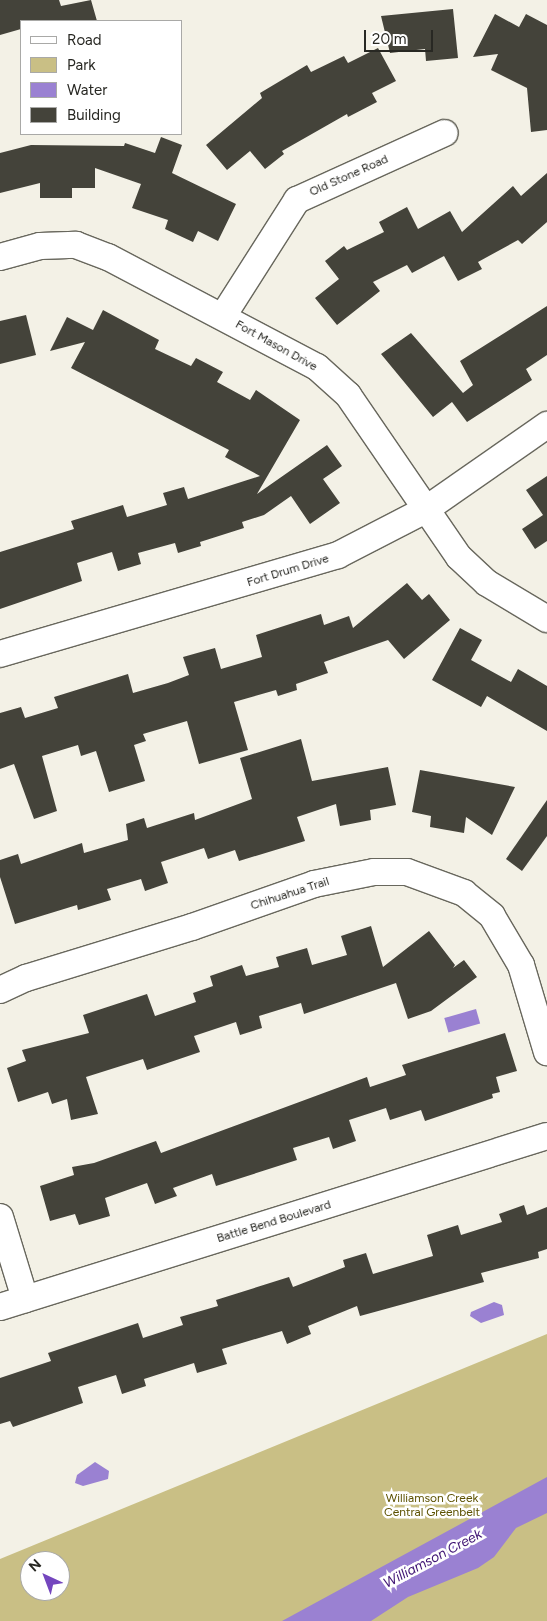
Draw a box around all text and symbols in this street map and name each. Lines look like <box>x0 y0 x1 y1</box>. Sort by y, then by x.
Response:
legend <box>20 20 182 135</box>
scale bar <box>367 20 436 52</box>
text: 20 m <box>372 30 406 48</box>
text: Road <box>67 31 102 49</box>
text: Park <box>67 56 96 74</box>
text: Water <box>67 81 107 99</box>
text: Building <box>67 106 121 124</box>
street label: Old Stone Road <box>307 152 391 200</box>
street label: Fort Mason Drive <box>233 318 319 374</box>
street label: Fort Drum Drive <box>245 552 331 590</box>
street label: Chihuahua Trail <box>249 875 331 913</box>
street label: Battle Bend Boulevard <box>215 1198 333 1246</box>
park label: Williamson Creek Central Greenbelt <box>384 1492 480 1520</box>
water label: Williamson Creek <box>381 1526 485 1592</box>
north arrow <box>20 1551 70 1601</box>
text: N <box>25 1555 45 1575</box>

